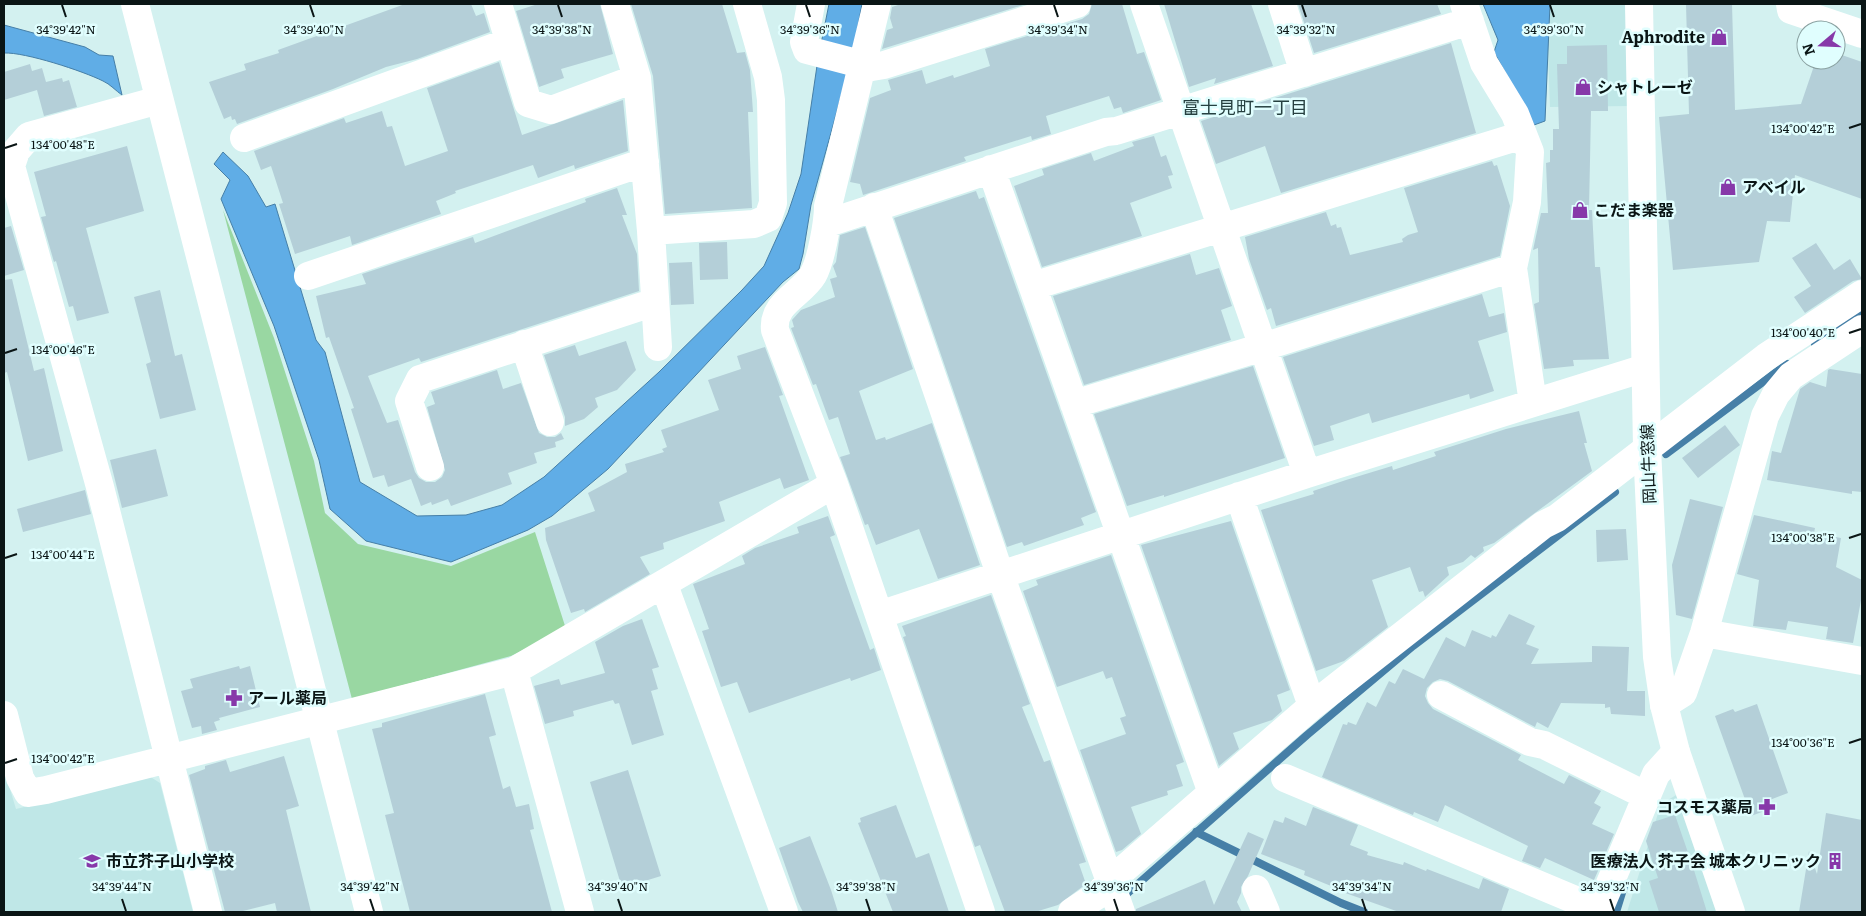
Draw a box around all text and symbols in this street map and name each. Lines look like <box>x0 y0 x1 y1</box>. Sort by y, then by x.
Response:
text: 34°39'42"N <box>36 20 96 38</box>
text: 34°39'40"N <box>284 20 344 38</box>
text: 34°39'38"N <box>532 20 592 38</box>
text: 34°39'36"N <box>780 20 840 38</box>
text: 34°39'34"N <box>1028 20 1088 38</box>
text: 34°39'32"N <box>1276 20 1336 38</box>
text: 34°39'30"N <box>1524 20 1584 38</box>
north arrow <box>1796 20 1846 70</box>
place label: Aphrodite <box>1621 24 1705 48</box>
shop icon: Aphrodite <box>1709 27 1729 47</box>
text: N <box>1796 41 1819 58</box>
place label: シャトレーゼ <box>1597 74 1693 98</box>
shop icon: シャトレーゼ <box>1573 77 1593 97</box>
district label: 富士見町一丁目 <box>1182 93 1308 120</box>
text: 134°00'42"E <box>1771 119 1835 137</box>
text: 134°00'48"E <box>31 135 95 153</box>
place label: アベイル <box>1742 174 1806 198</box>
shop icon: アベイル <box>1718 177 1738 197</box>
place label: こだま楽器 <box>1594 197 1675 221</box>
shop icon: こだま楽器 <box>1570 200 1590 220</box>
text: 134°00'40"E <box>1771 323 1835 341</box>
text: 134°00'46"E <box>31 340 95 358</box>
street label: 岡山牛窓線 <box>1634 424 1660 504</box>
text: 134°00'38"E <box>1771 528 1835 546</box>
text: 134°00'44"E <box>31 545 95 563</box>
place label: アール薬局 <box>248 685 327 709</box>
pharmacy icon: アール薬局 <box>224 688 244 708</box>
text: 134°00'36"E <box>1771 733 1835 751</box>
text: 134°00'42"E <box>31 749 95 767</box>
place label: コスモス薬局 <box>1657 794 1753 818</box>
pharmacy icon: コスモス薬局 <box>1757 797 1777 817</box>
place label: 市立芥子山小学校 <box>106 848 234 872</box>
place label: 医療法人 芥子会 城本クリニック <box>1591 848 1821 872</box>
school or university icon: 市立芥子山小学校 <box>82 851 102 871</box>
building icon: 医療法人 芥子会 城本クリニック <box>1825 851 1845 871</box>
text: 34°39'44"N <box>92 877 152 895</box>
text: 34°39'42"N <box>340 877 400 895</box>
text: 34°39'40"N <box>588 877 648 895</box>
text: 34°39'38"N <box>836 877 896 895</box>
text: 34°39'36"N <box>1084 877 1144 895</box>
text: 34°39'34"N <box>1332 877 1392 895</box>
text: 34°39'32"N <box>1580 877 1640 895</box>

